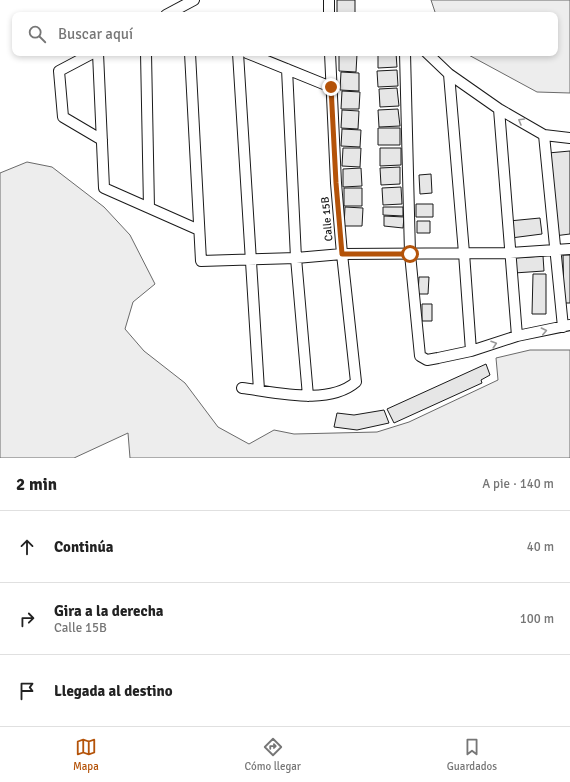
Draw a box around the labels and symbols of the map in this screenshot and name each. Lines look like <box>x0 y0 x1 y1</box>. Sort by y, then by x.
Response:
route end <box>322 78 340 96</box>
one-way arrow <box>518 119 525 126</box>
street label: Calle 15B <box>319 196 335 242</box>
route start <box>401 245 419 263</box>
one-way arrow <box>541 327 547 335</box>
one-way arrow <box>491 340 498 348</box>

